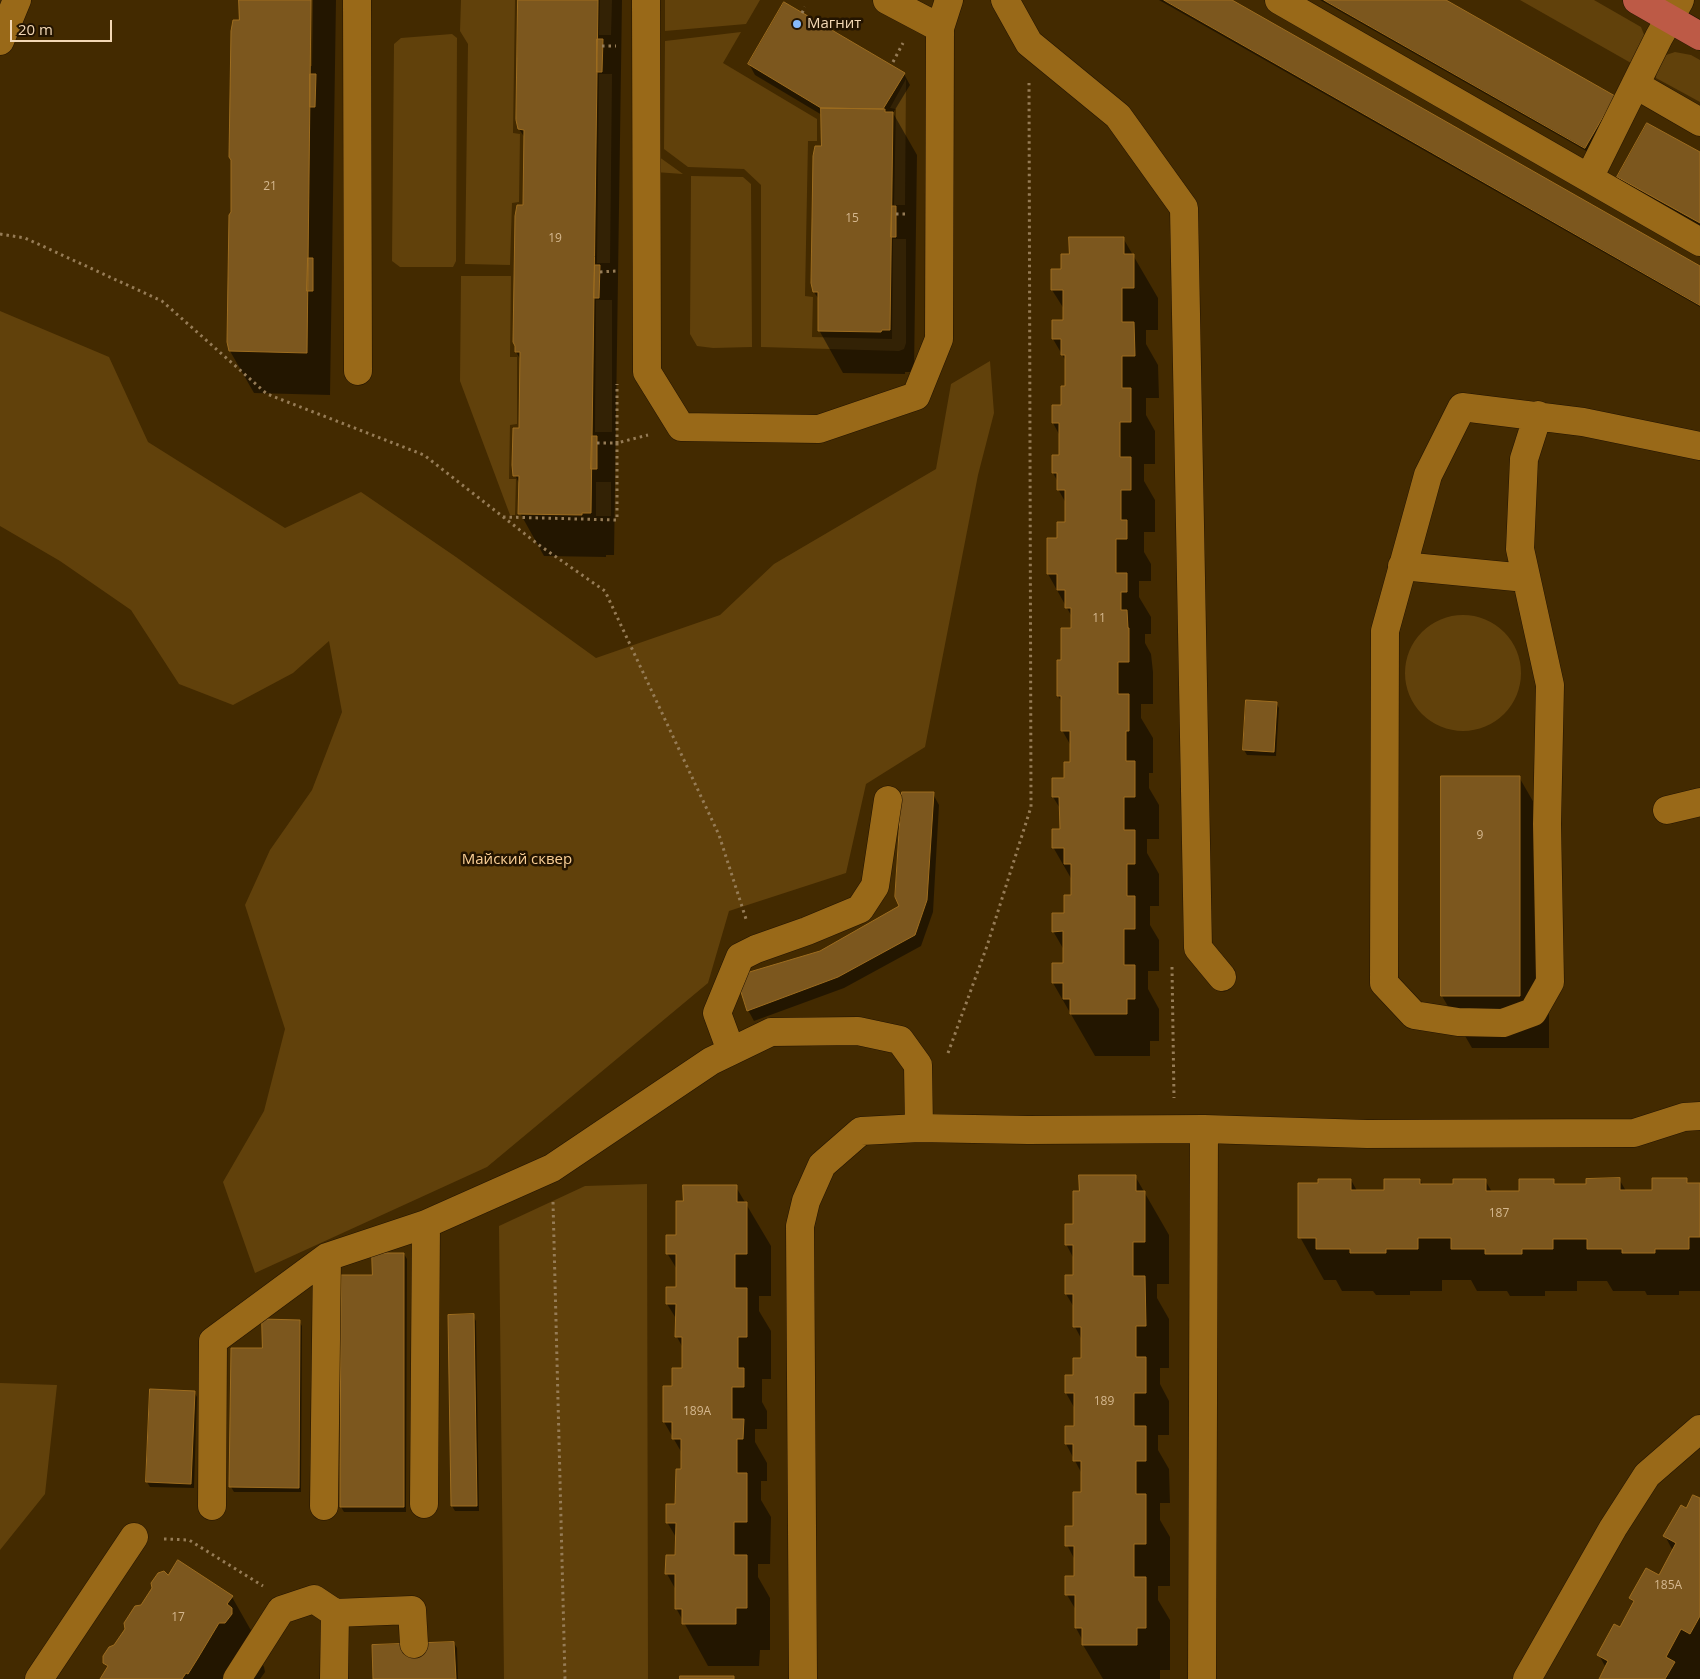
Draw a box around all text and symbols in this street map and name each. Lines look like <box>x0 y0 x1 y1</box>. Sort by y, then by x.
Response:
scale bar <box>12 10 115 42</box>
place label: Магнит <box>807 15 861 33</box>
marker: Магнит <box>791 18 803 30</box>
text: 20 m <box>18 19 53 39</box>
house number: 21 <box>263 180 277 194</box>
house number: 15 <box>845 212 859 226</box>
house number: 19 <box>548 232 562 246</box>
house number: 11 <box>1092 612 1106 626</box>
house number: 9 <box>1477 829 1483 843</box>
park label: Майский сквер <box>462 851 572 869</box>
house number: 187 <box>1489 1207 1509 1221</box>
house number: 189 <box>1094 1395 1114 1409</box>
house number: 189А <box>683 1405 711 1419</box>
house number: 185А <box>1654 1579 1682 1593</box>
house number: 17 <box>171 1611 185 1625</box>

